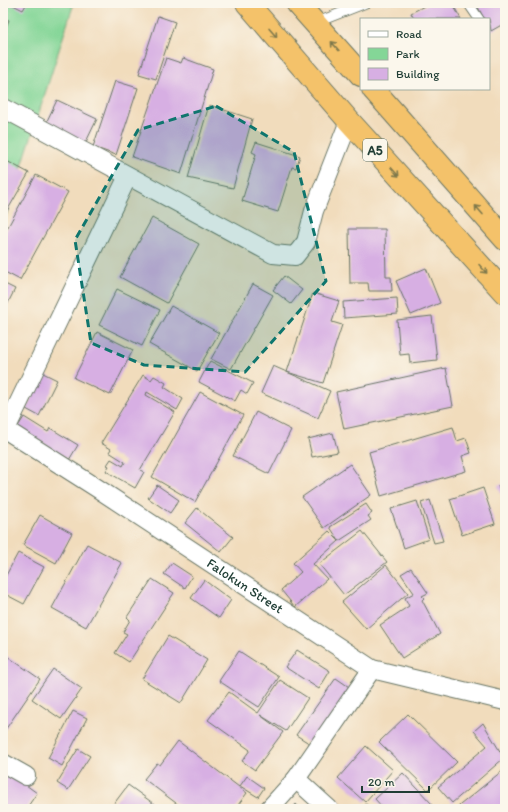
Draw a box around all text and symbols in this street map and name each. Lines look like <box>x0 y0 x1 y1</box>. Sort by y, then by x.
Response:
legend <box>360 18 490 90</box>
one-way arrow <box>268 27 277 38</box>
text: Road <box>396 27 422 41</box>
one-way arrow <box>331 40 340 51</box>
text: Park <box>396 47 420 61</box>
text: Building <box>396 67 440 81</box>
road number: A5 <box>363 139 387 161</box>
one-way arrow <box>391 167 400 178</box>
one-way arrow <box>475 205 484 215</box>
one-way arrow <box>478 264 487 274</box>
street label: Falokun Street <box>204 554 287 617</box>
scale bar <box>362 768 429 794</box>
text: 20 m <box>368 775 395 789</box>

